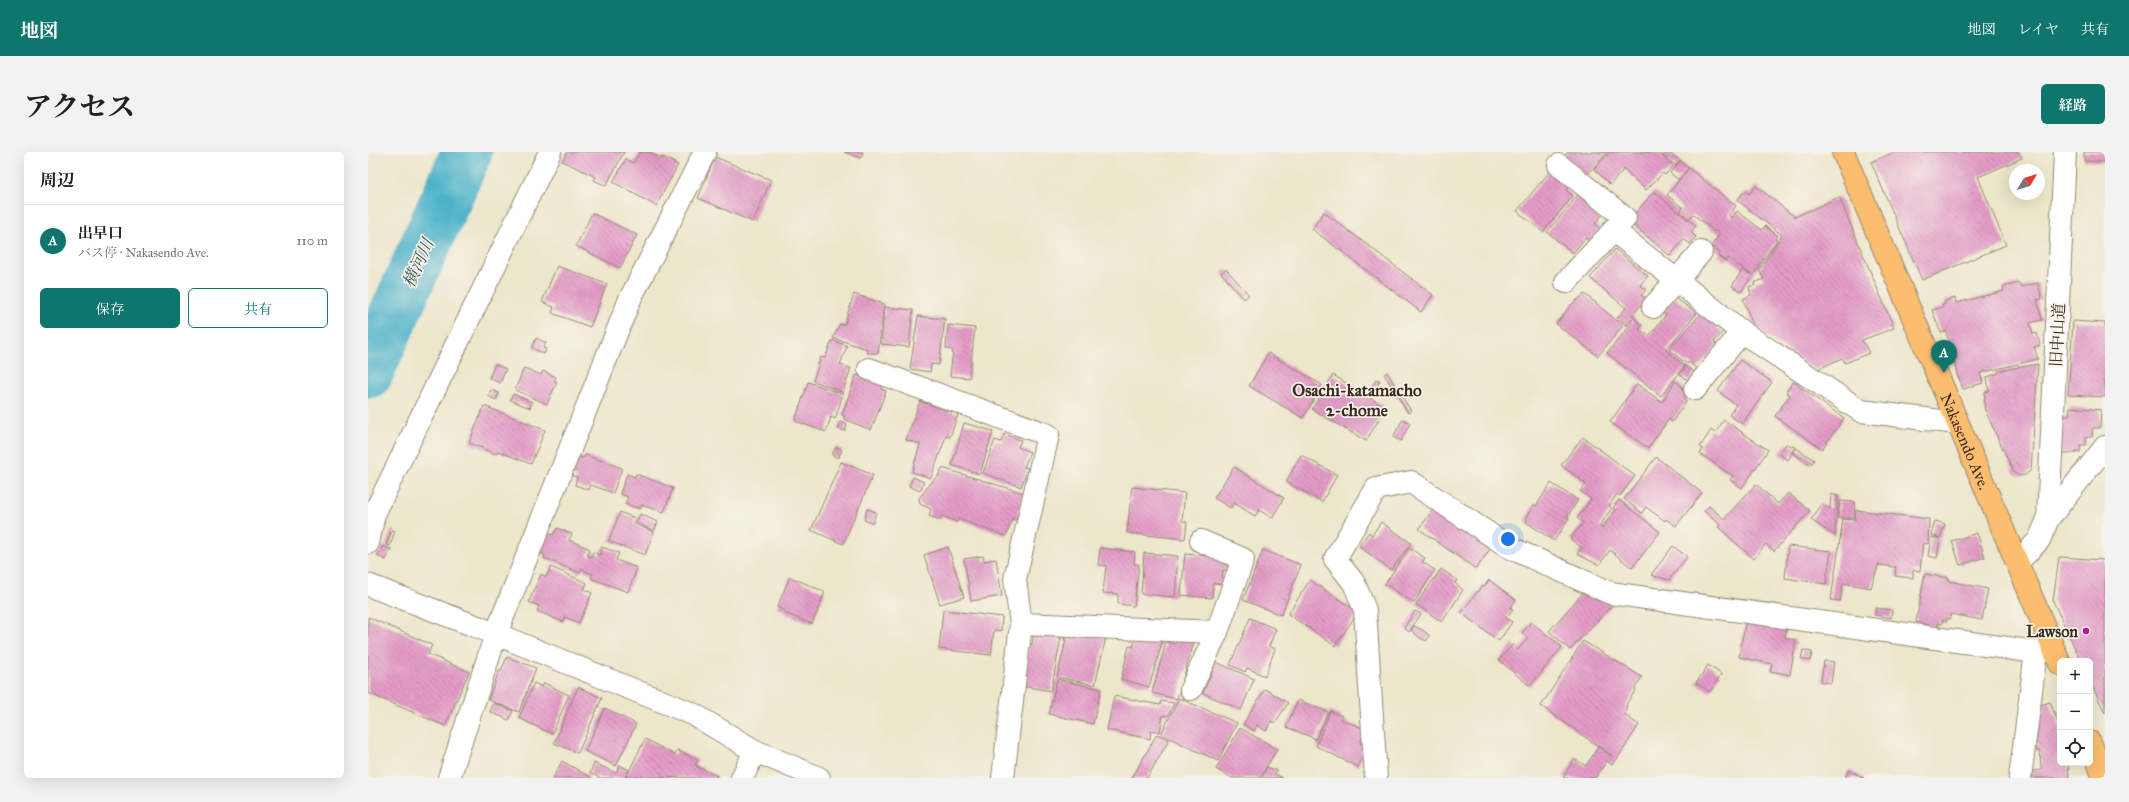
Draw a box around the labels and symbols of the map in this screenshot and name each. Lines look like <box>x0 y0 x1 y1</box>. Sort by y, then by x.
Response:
north arrow <box>2009 164 2045 200</box>
water label: 横河川 <box>398 234 439 291</box>
street label: 旧中山道 <box>2046 303 2069 367</box>
pin: A <box>1931 340 1957 373</box>
district label: Osachi-katamacho 2-chome <box>1292 380 1422 421</box>
street label: Nakasendo Ave. <box>1936 390 1994 492</box>
your location <box>1498 529 1518 549</box>
place label: Lawson <box>2026 622 2078 641</box>
marker: Lawson <box>2081 626 2091 636</box>

